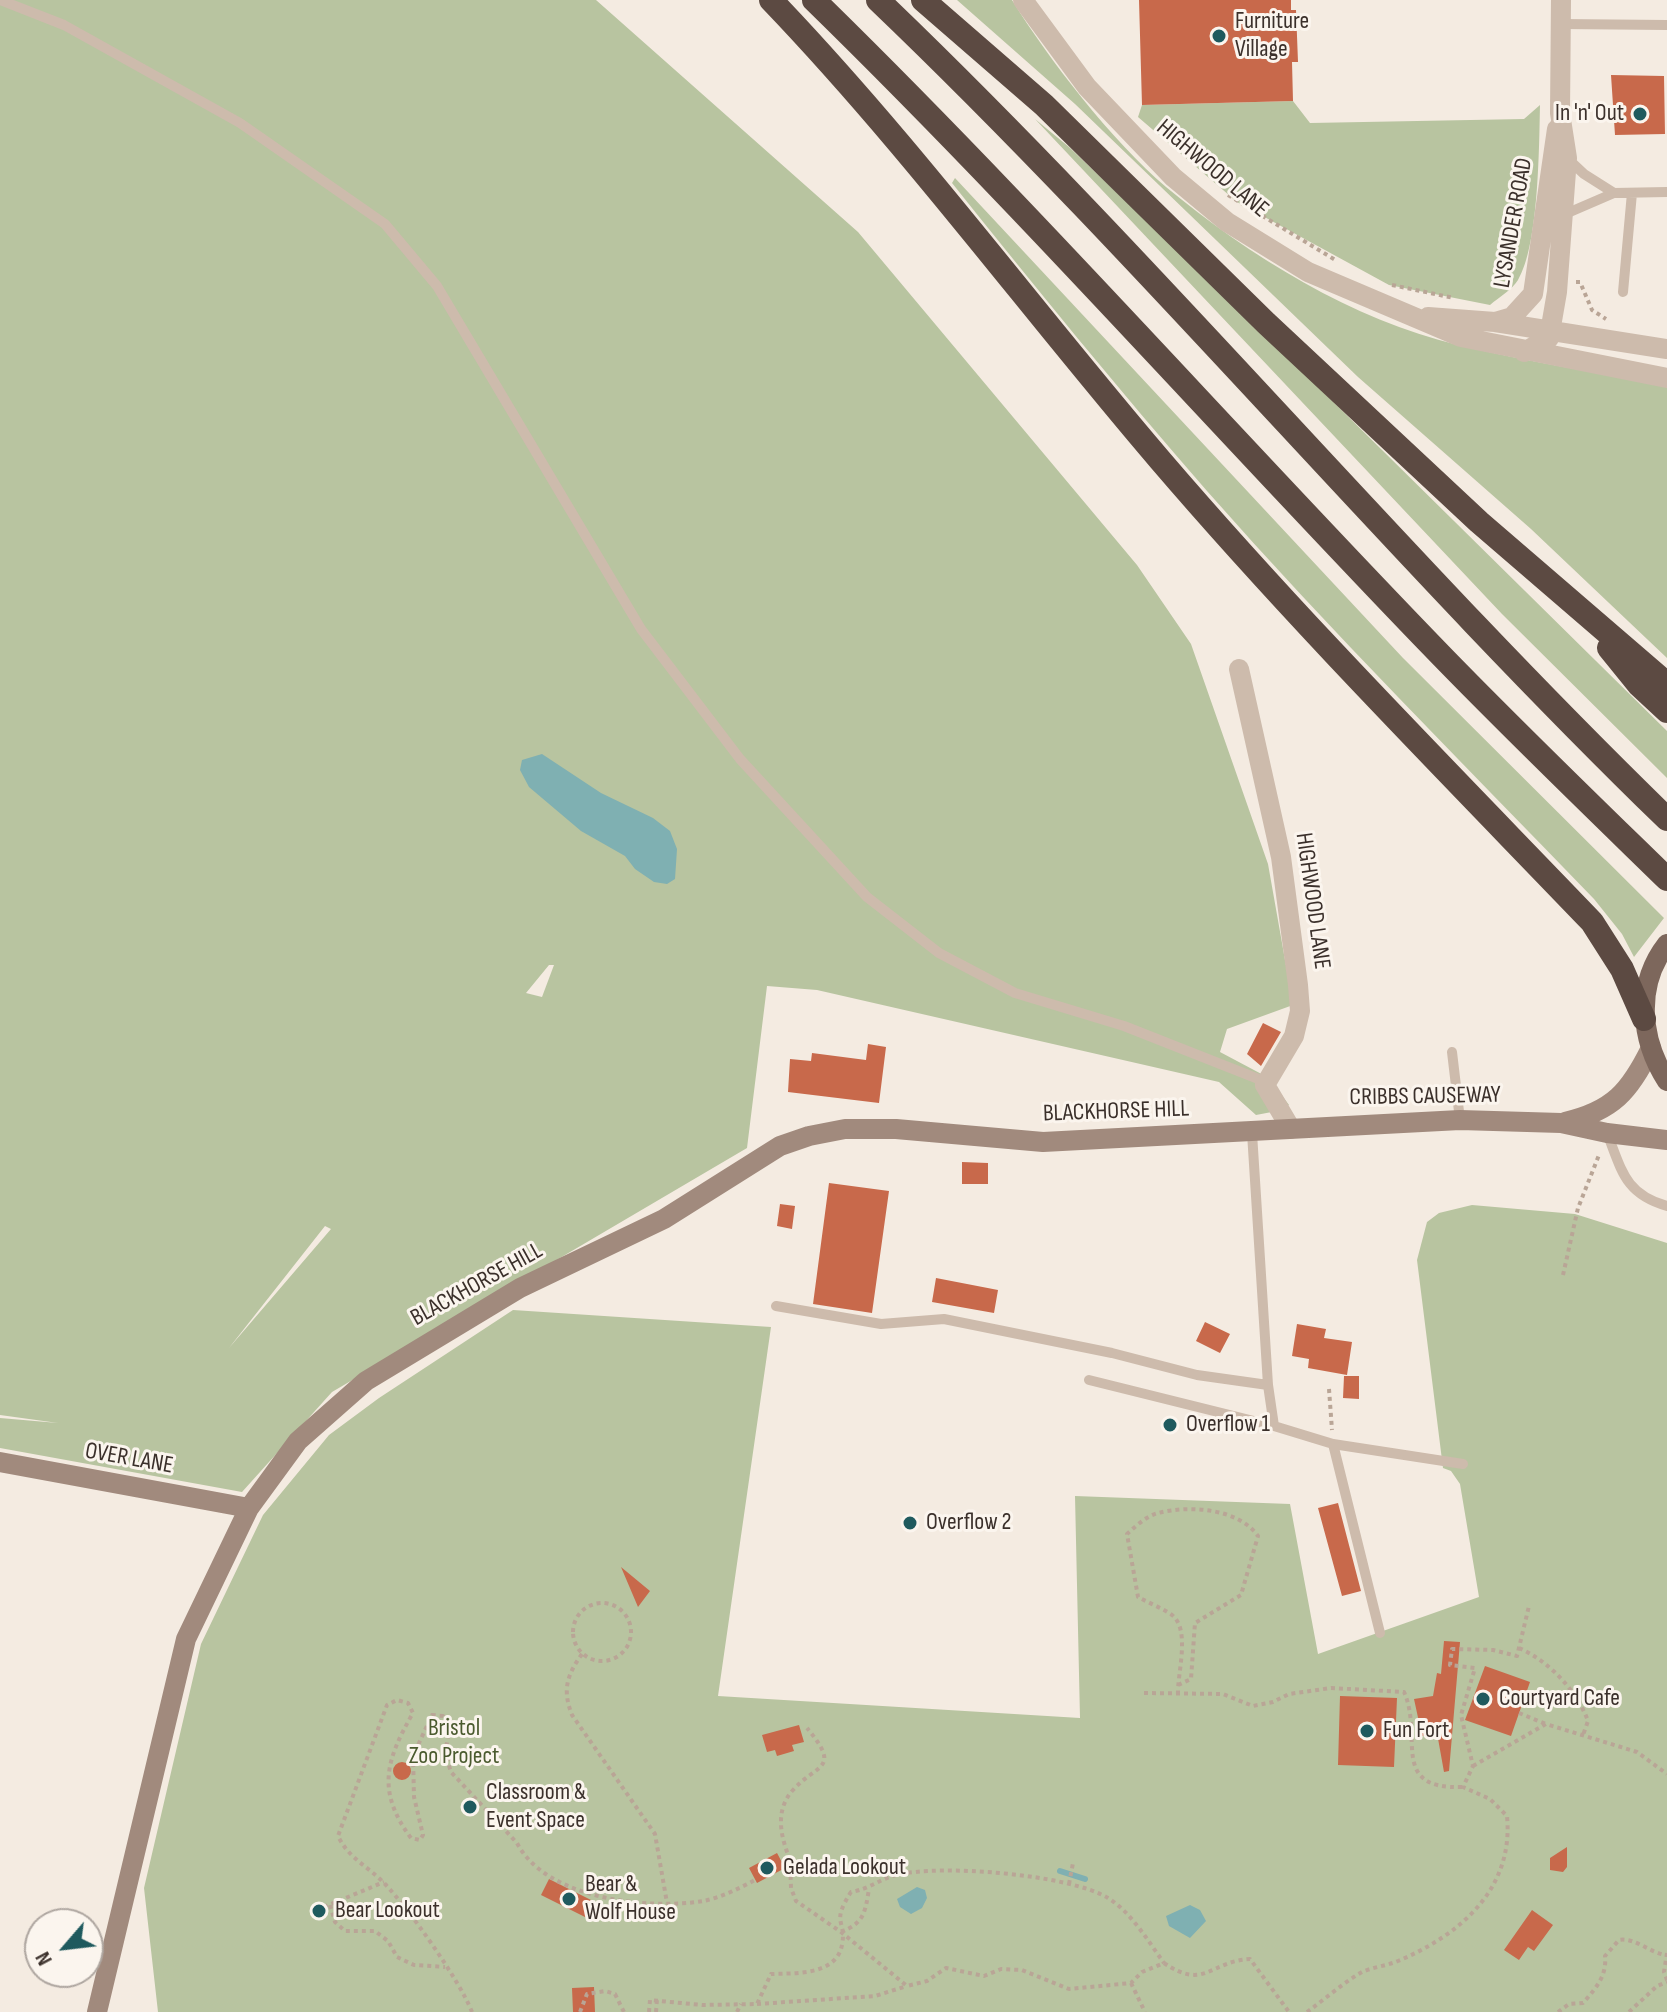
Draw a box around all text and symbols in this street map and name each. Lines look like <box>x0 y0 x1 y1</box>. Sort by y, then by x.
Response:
place label: Furniture Village <box>1235 8 1309 64</box>
marker: Furniture Village <box>1210 27 1228 45</box>
place label: In 'n' Out <box>1555 100 1624 128</box>
marker: In 'n' Out <box>1631 105 1649 123</box>
street label: HIGHWOOD LANE <box>1150 114 1274 224</box>
street label: LYSANDER ROAD <box>1488 156 1540 290</box>
street label: HIGHWOOD LANE <box>1288 831 1336 971</box>
street label: CRIBBS CAUSEWAY <box>1349 1081 1501 1113</box>
street label: BLACKHORSE HILL <box>1042 1095 1190 1129</box>
street label: BLACKHORSE HILL <box>406 1237 548 1333</box>
place label: Overflow 1 <box>1186 1411 1270 1439</box>
marker: Overflow 1 <box>1161 1416 1179 1434</box>
street label: OVER LANE <box>83 1437 175 1481</box>
place label: Overflow 2 <box>926 1509 1011 1537</box>
marker: Overflow 2 <box>901 1514 919 1532</box>
place label: Courtyard Cafe <box>1499 1685 1620 1713</box>
marker: Courtyard Cafe <box>1474 1690 1492 1708</box>
park label: Bristol Zoo Project <box>409 1715 499 1771</box>
place label: Fun Fort <box>1383 1717 1449 1745</box>
marker: Fun Fort <box>1358 1722 1376 1740</box>
place label: Classroom & Event Space <box>486 1779 586 1835</box>
marker: Classroom & Event Space <box>461 1798 479 1816</box>
place label: Gelada Lookout <box>783 1854 906 1882</box>
marker: Gelada Lookout <box>758 1859 776 1877</box>
place label: Bear & Wolf House <box>585 1871 676 1927</box>
marker: Bear & Wolf House <box>560 1890 578 1908</box>
place label: Bear Lookout <box>335 1897 440 1925</box>
marker: Bear Lookout <box>310 1902 328 1920</box>
north arrow <box>24 1908 104 1988</box>
text: N <box>29 1947 59 1970</box>

